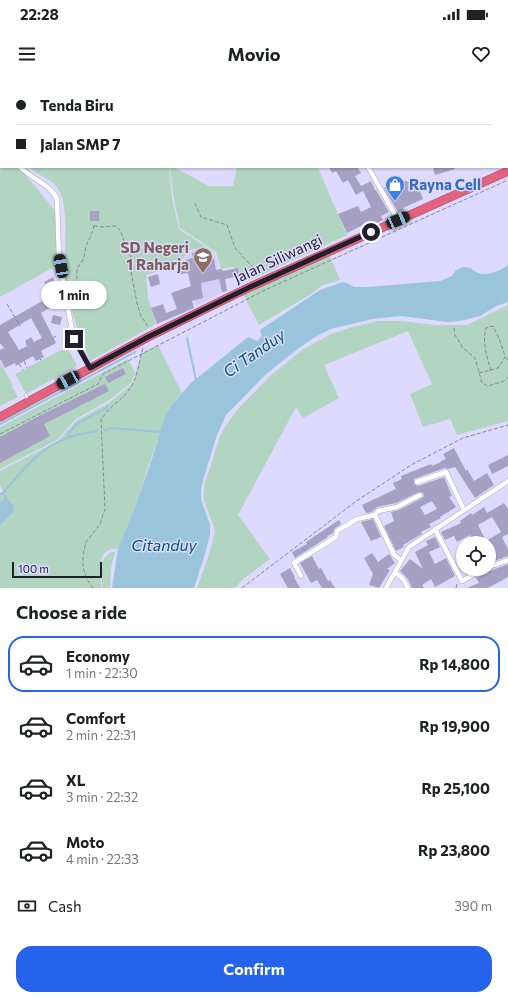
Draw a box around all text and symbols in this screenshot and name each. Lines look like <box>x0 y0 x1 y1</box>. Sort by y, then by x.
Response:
text: 22:28 <box>20 5 59 23</box>
icon: menu <box>16 43 38 65</box>
text: Movio <box>227 43 281 65</box>
icon: heart <box>470 43 492 65</box>
text: Tenda Biru <box>40 96 114 114</box>
text: Jalan SMP 7 <box>40 135 121 153</box>
shop icon: Rayna Cell <box>384 174 406 202</box>
place label: Rayna Cell <box>409 175 481 193</box>
car <box>385 210 411 230</box>
route start <box>362 223 380 241</box>
street label: Jalan Siliwangi <box>230 230 325 287</box>
place label: SD Negeri 1 Raharja <box>121 238 189 273</box>
school or university icon: SD Negeri 1 Raharja <box>192 246 214 274</box>
car <box>53 253 69 279</box>
callout: 1 min <box>41 281 107 309</box>
text: 1 min <box>59 287 89 303</box>
water label: Ci Tanduy <box>219 324 289 381</box>
route end <box>65 330 83 348</box>
car <box>55 369 81 391</box>
water label: Citanduy <box>131 535 198 554</box>
map controls <box>456 536 496 576</box>
button: locate <box>456 536 496 576</box>
scale bar <box>12 560 102 579</box>
text: 100 m <box>18 562 49 575</box>
text: Choose a ride <box>16 601 127 623</box>
icon: car <box>18 646 54 682</box>
text: Economy <box>66 647 130 665</box>
text: Rp 14,800 <box>419 655 490 673</box>
text: 1 min · 22:30 <box>66 665 138 681</box>
icon: car <box>18 708 54 744</box>
text: Comfort <box>66 709 126 727</box>
text: Rp 19,900 <box>419 717 490 735</box>
text: 2 min · 22:31 <box>66 727 136 743</box>
icon: car <box>18 770 54 806</box>
text: XL <box>66 771 85 789</box>
text: Rp 25,100 <box>421 779 490 797</box>
text: 3 min · 22:32 <box>66 789 138 805</box>
icon: car <box>18 832 54 868</box>
text: Moto <box>66 833 105 851</box>
text: Rp 23,800 <box>418 841 490 859</box>
text: 4 min · 22:33 <box>66 851 139 867</box>
icon: cash <box>16 895 38 917</box>
text: Cash <box>48 897 82 915</box>
text: 390 m <box>454 898 492 914</box>
button: Confirm <box>16 946 492 992</box>

